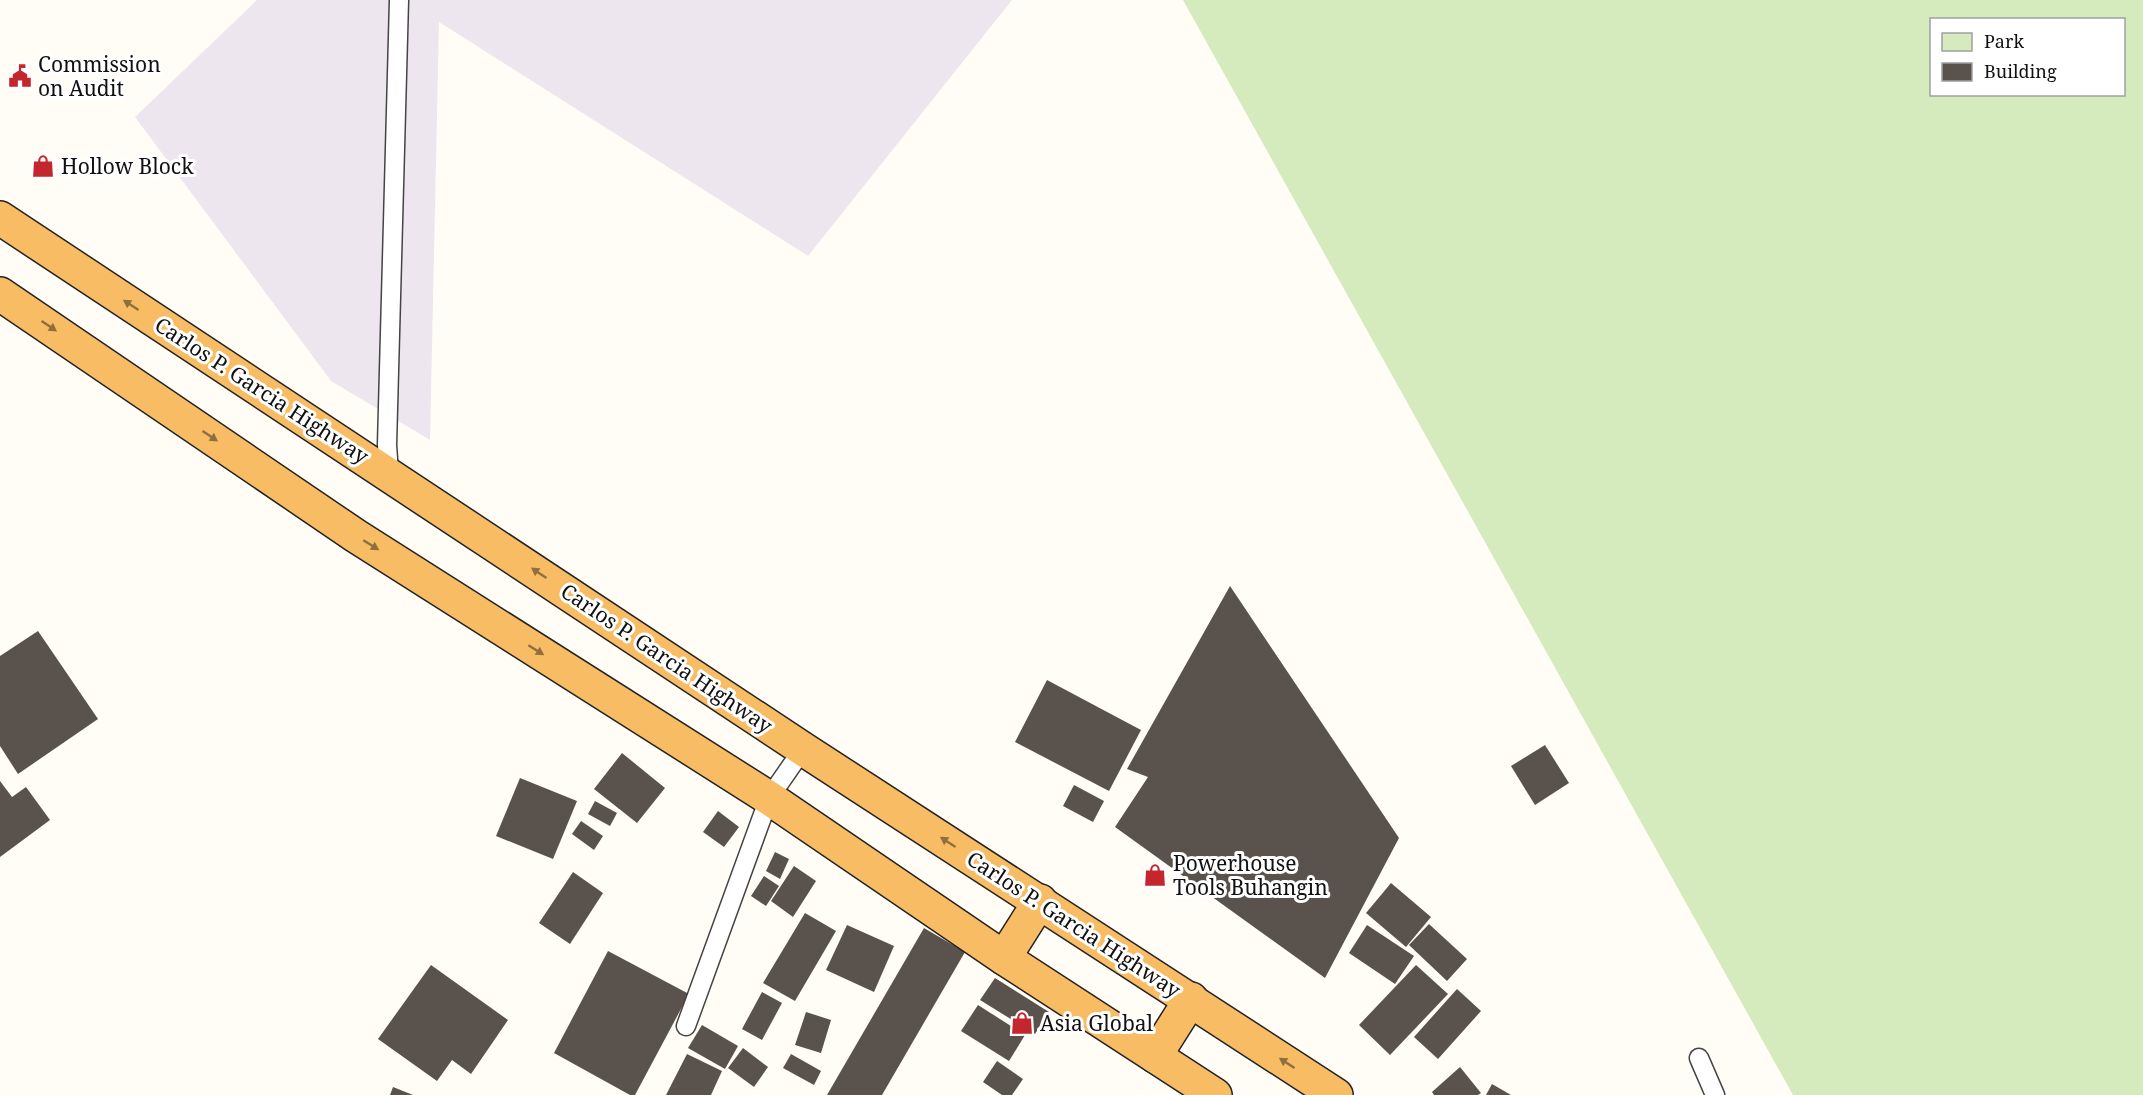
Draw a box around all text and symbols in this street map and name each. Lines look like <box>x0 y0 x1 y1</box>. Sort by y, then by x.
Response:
legend <box>1930 18 2125 96</box>
text: Park <box>1984 29 2024 53</box>
place label: Commission on Audit <box>38 50 161 102</box>
text: Building <box>1984 59 2057 83</box>
public building icon: Commission on Audit <box>7 63 33 89</box>
place label: Hollow Block <box>61 152 194 180</box>
shop icon: Hollow Block <box>30 153 56 179</box>
one-way arrow <box>122 299 139 310</box>
street label: Carlos P. Garcia Highway <box>150 310 374 470</box>
one-way arrow <box>40 320 56 332</box>
one-way arrow <box>202 430 218 441</box>
one-way arrow <box>363 540 379 551</box>
one-way arrow <box>531 568 547 579</box>
street label: Carlos P. Garcia Highway <box>556 577 778 739</box>
one-way arrow <box>528 644 544 655</box>
one-way arrow <box>940 836 956 847</box>
street label: Carlos P. Garcia Highway <box>962 844 1186 1004</box>
place label: Powerhouse Tools Buhangin <box>1173 849 1328 901</box>
shop icon: Powerhouse Tools Buhangin <box>1142 862 1168 888</box>
place label: Asia Global <box>1040 1009 1154 1037</box>
shop icon: Asia Global <box>1009 1010 1035 1036</box>
one-way arrow <box>1280 1057 1296 1069</box>

